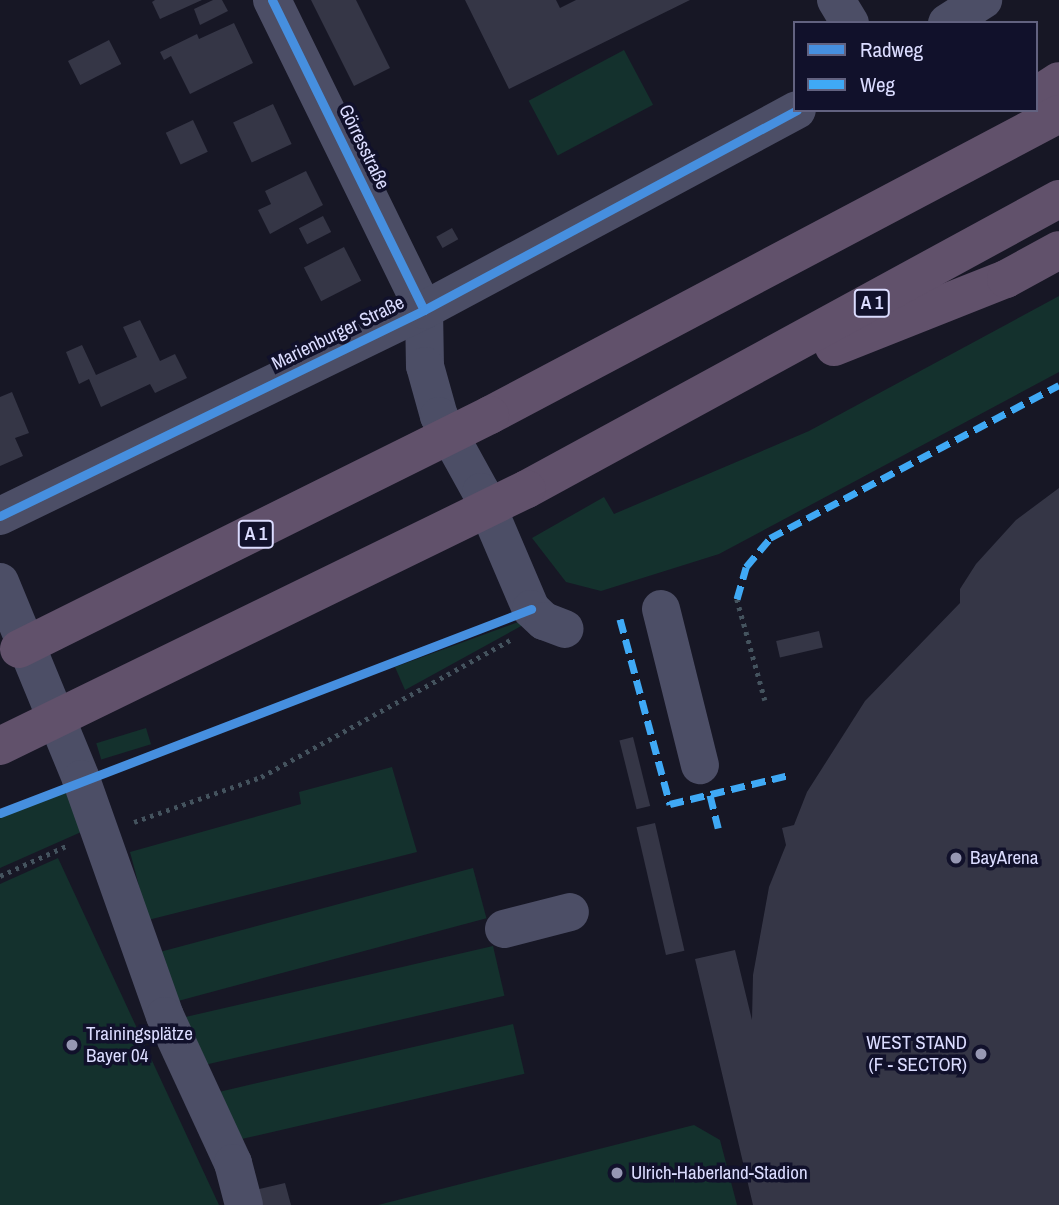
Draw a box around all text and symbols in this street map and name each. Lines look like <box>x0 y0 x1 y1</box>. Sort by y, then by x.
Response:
legend <box>793 21 1038 112</box>
text: Radweg <box>860 35 923 64</box>
text: Weg <box>860 70 895 99</box>
street label: Görresstraße <box>334 101 394 193</box>
road number: A 1 <box>853 288 891 318</box>
street label: Marienburger Straße <box>268 291 408 375</box>
road number: A 1 <box>237 520 275 548</box>
place label: BayArena <box>970 847 1038 869</box>
marker: BayArena <box>948 850 964 866</box>
place label: Trainingsplätze Bayer 04 <box>86 1023 193 1067</box>
place label: WEST STAND (F - SECTOR) <box>866 1032 967 1076</box>
marker: Trainingsplätze Bayer 04 <box>64 1037 80 1053</box>
marker: WEST STAND (F - SECTOR) <box>973 1046 989 1062</box>
place label: Ulrich-Haberland-Stadion <box>631 1162 808 1184</box>
marker: Ulrich-Haberland-Stadion <box>609 1165 625 1181</box>

